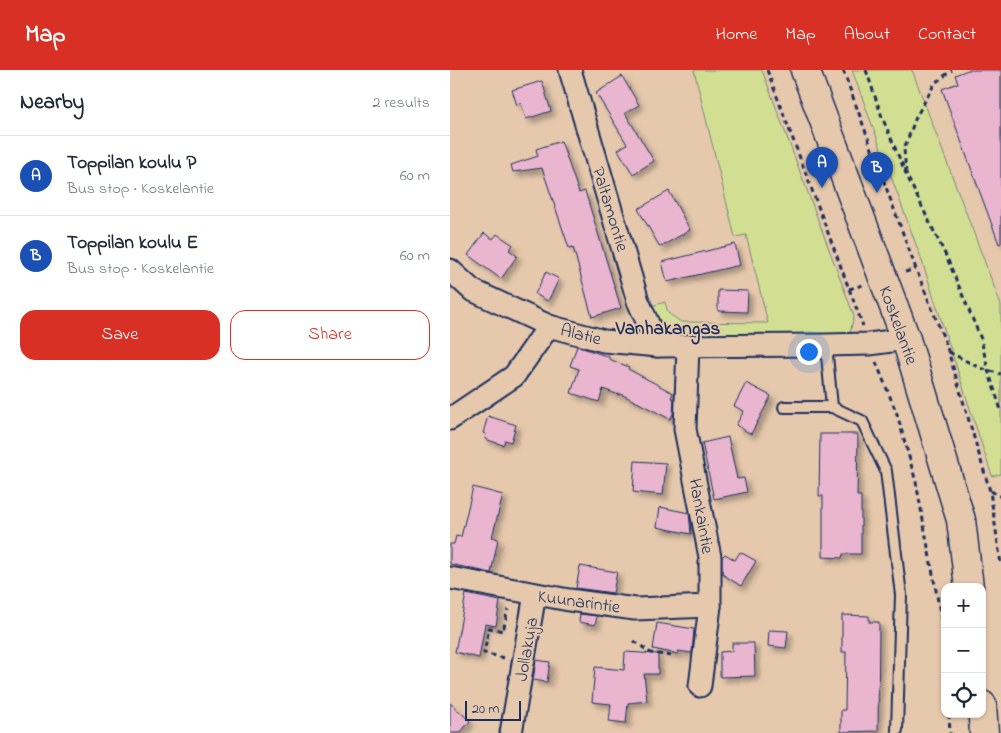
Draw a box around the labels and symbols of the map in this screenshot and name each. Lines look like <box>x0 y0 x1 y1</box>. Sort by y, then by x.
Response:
pin: A <box>806 147 838 188</box>
pin: B <box>861 152 893 193</box>
street label: Paltamontie <box>584 164 635 256</box>
street label: Koskelantie <box>871 283 924 370</box>
district label: Vanhakangas <box>615 316 720 345</box>
street label: Alatie <box>557 318 605 354</box>
your location <box>796 339 822 365</box>
street label: Hankaintie <box>681 477 720 557</box>
street label: Kuunarintie <box>536 584 622 622</box>
street label: Jollakuja <box>510 615 546 684</box>
scale bar <box>465 698 521 721</box>

